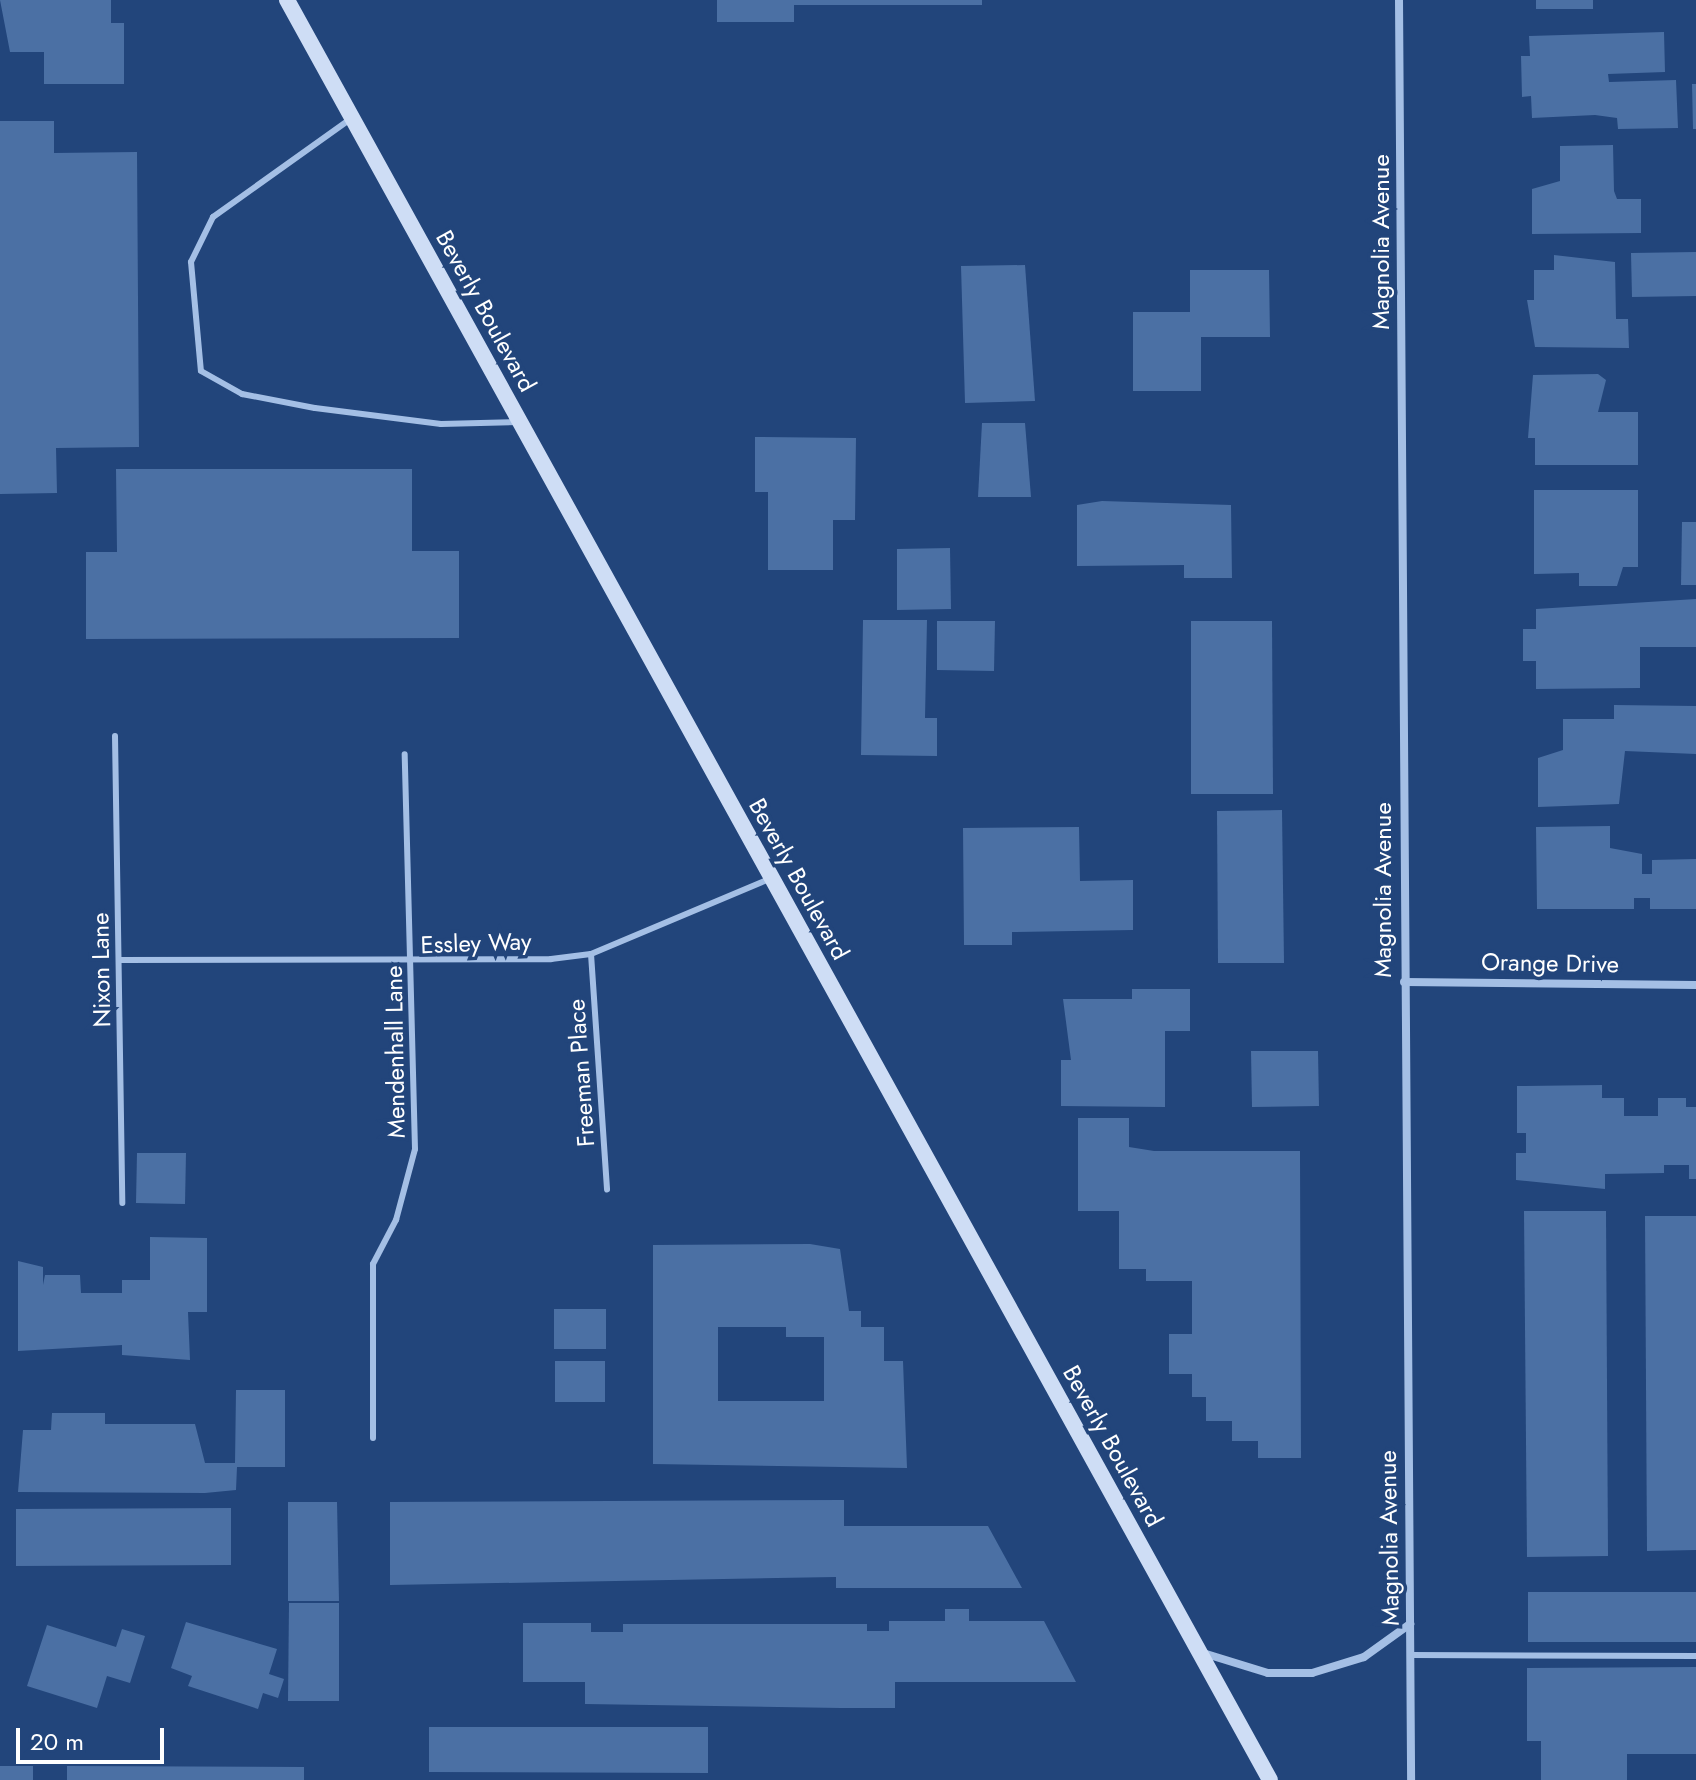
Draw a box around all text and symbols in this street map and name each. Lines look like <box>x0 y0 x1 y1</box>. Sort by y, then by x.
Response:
street label: Magnolia Avenue <box>1367 154 1395 330</box>
street label: Beverly Boulevard <box>430 225 542 397</box>
street label: Beverly Boulevard <box>743 793 855 965</box>
street label: Magnolia Avenue <box>1369 802 1397 978</box>
street label: Nixon Lane <box>86 912 116 1028</box>
street label: Essley Way <box>420 927 532 959</box>
street label: Orange Drive <box>1481 947 1619 979</box>
street label: Mendenhall Lane <box>379 965 411 1139</box>
street label: Freeman Place <box>561 998 601 1148</box>
street label: Beverly Boulevard <box>1057 1360 1169 1532</box>
street label: Magnolia Avenue <box>1373 1450 1405 1626</box>
scale bar <box>20 1712 168 1762</box>
text: 20 m <box>30 1724 84 1759</box>

